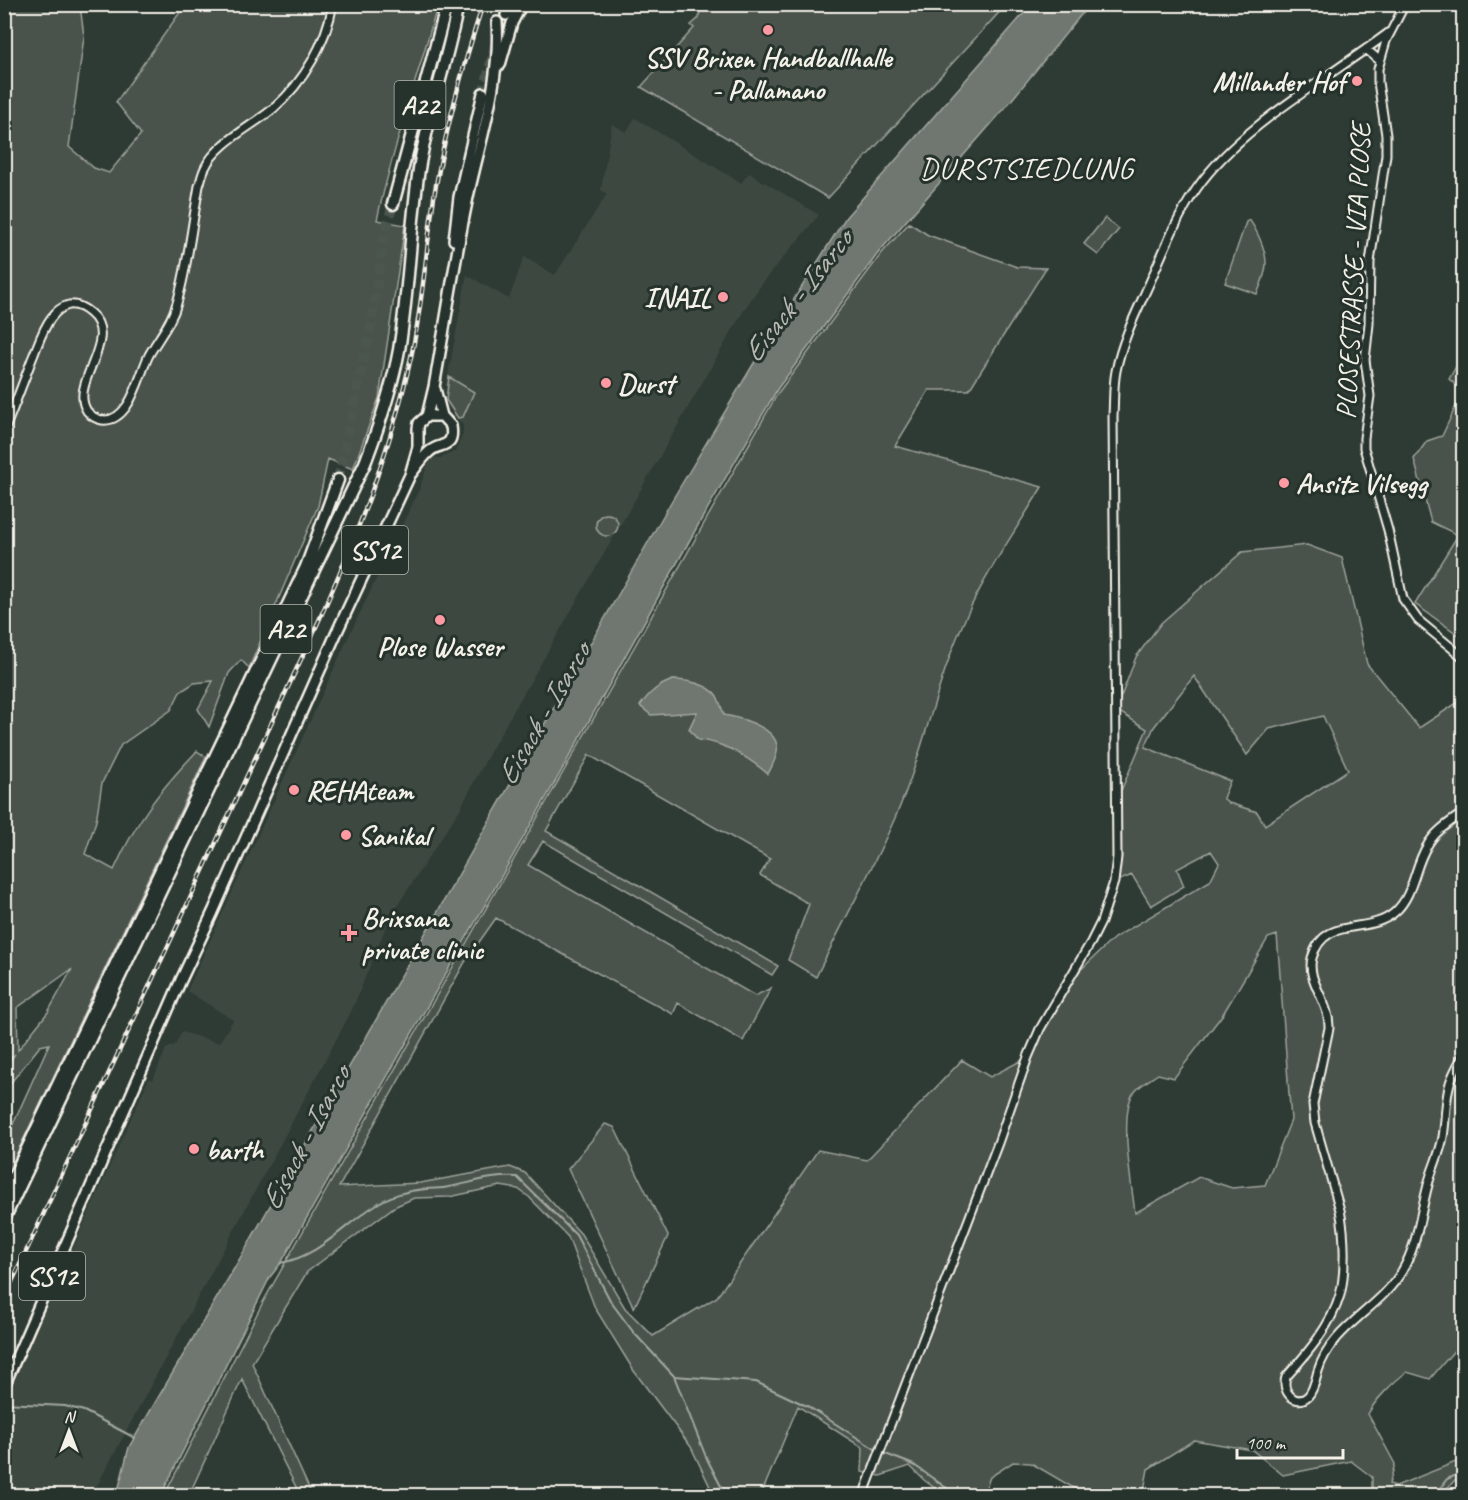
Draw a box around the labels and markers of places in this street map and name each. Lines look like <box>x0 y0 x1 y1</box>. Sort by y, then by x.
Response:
marker: SSV Brixen Handballhalle - Pallamano <box>761 23 775 37</box>
place label: SSV Brixen Handballhalle - Pallamano <box>644 40 894 107</box>
place label: Millander Hof <box>1212 64 1352 99</box>
marker: Millander Hof <box>1350 74 1364 88</box>
place label: INAIL <box>644 280 712 315</box>
marker: INAIL <box>716 290 730 304</box>
place label: Durst <box>618 366 679 401</box>
marker: Durst <box>599 376 613 390</box>
place label: Ansitz Vilsegg <box>1296 466 1430 501</box>
marker: Ansitz Vilsegg <box>1277 476 1291 490</box>
marker: Plose Wasser <box>433 613 447 627</box>
place label: Plose Wasser <box>377 629 506 664</box>
place label: REHAteam <box>306 773 415 808</box>
marker: REHAteam <box>287 783 301 797</box>
place label: Sanikal <box>358 818 435 853</box>
marker: Sanikal <box>339 828 353 842</box>
place label: Brixsana private clinic <box>362 900 485 967</box>
marker: Brixsana private clinic <box>340 924 358 942</box>
place label: barth <box>206 1132 265 1167</box>
marker: barth <box>187 1142 201 1156</box>

